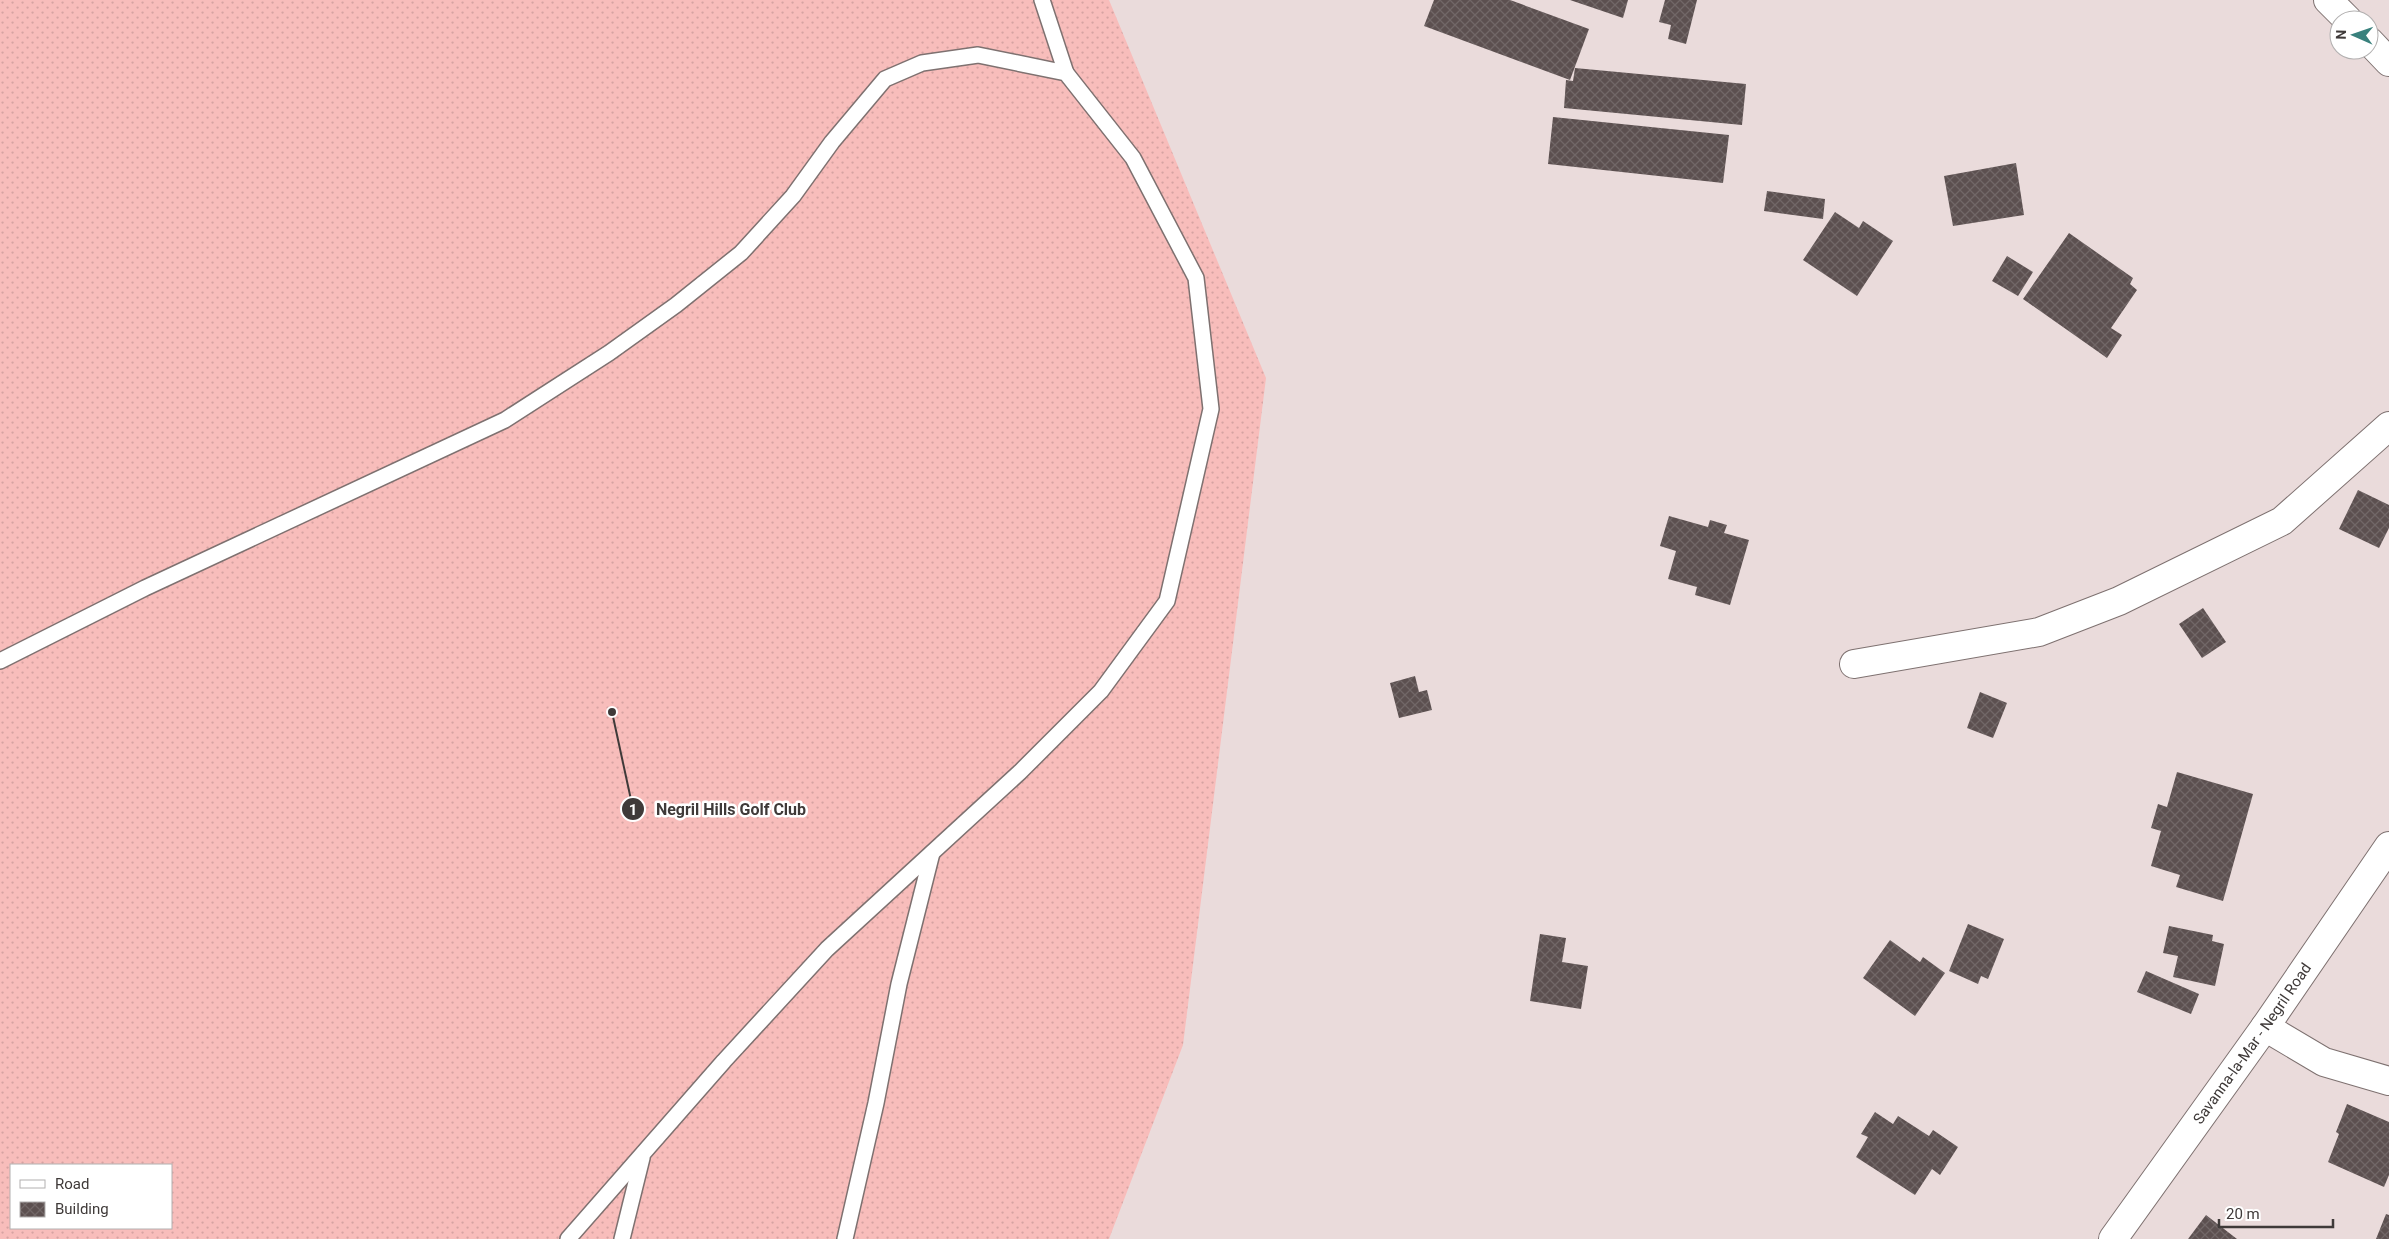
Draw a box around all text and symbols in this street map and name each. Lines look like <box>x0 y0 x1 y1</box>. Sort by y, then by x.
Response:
north arrow <box>2329 10 2379 60</box>
text: N <box>2333 29 2349 40</box>
callout: Negril Hills Golf Club <box>621 794 816 825</box>
text: Negril Hills Golf Club <box>656 800 806 819</box>
text: 1 <box>629 801 637 819</box>
street label: Savanna-la-Mar - Negril Road <box>2189 960 2315 1128</box>
legend <box>10 1164 172 1229</box>
text: Road <box>55 1175 89 1193</box>
scale bar <box>2219 1196 2333 1228</box>
text: Building <box>55 1200 109 1218</box>
text: 20 m <box>2226 1205 2260 1223</box>

